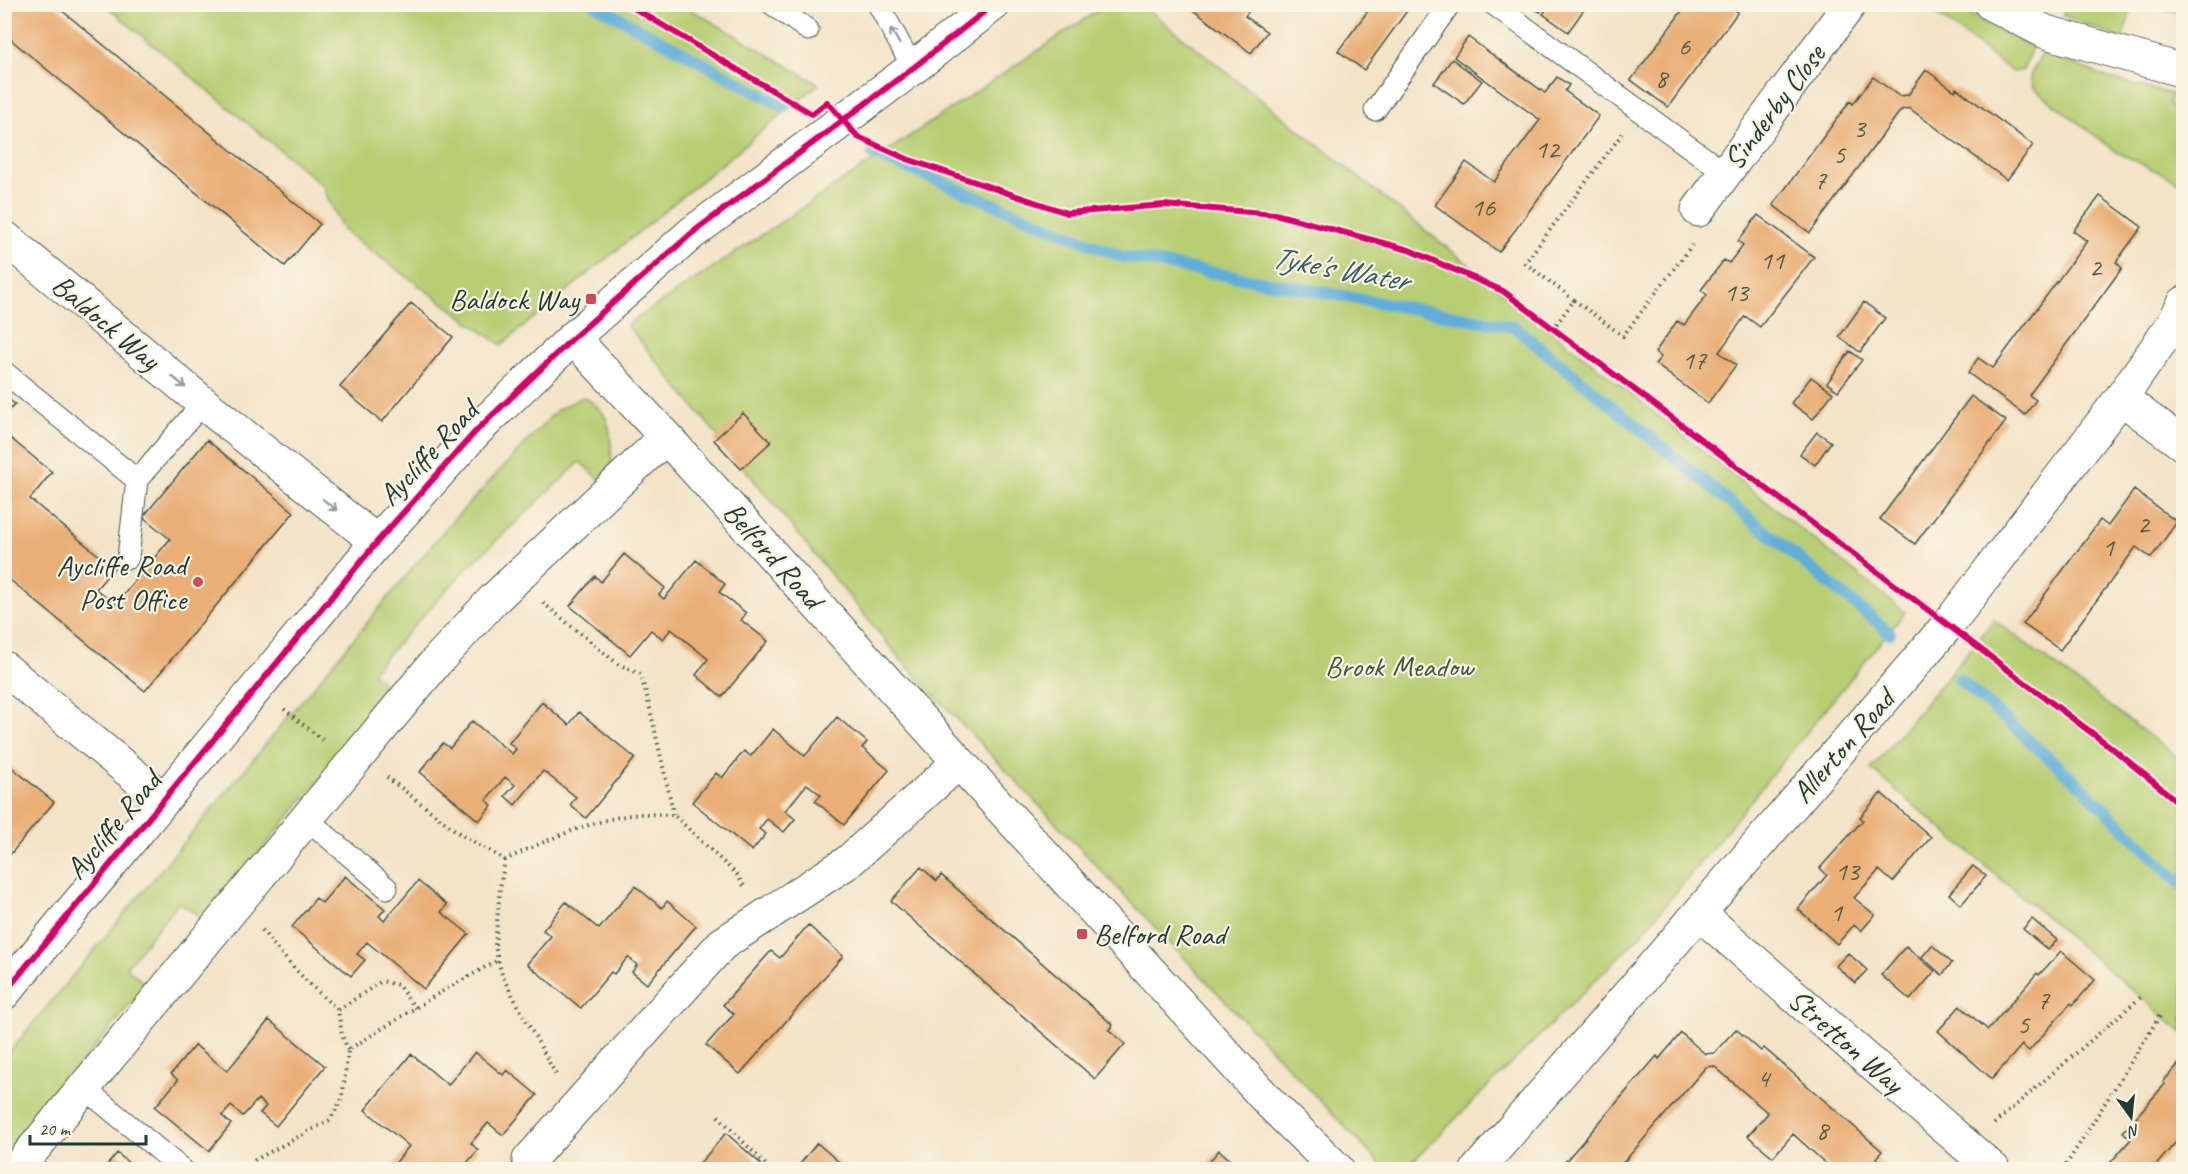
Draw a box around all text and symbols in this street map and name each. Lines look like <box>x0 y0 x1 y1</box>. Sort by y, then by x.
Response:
one-way arrow <box>889 28 900 46</box>
house number: 6 <box>1678 29 1691 63</box>
street label: Sinderby Close <box>1715 35 1835 177</box>
house number: 8 <box>1655 61 1670 95</box>
house number: 3 <box>1853 111 1867 145</box>
house number: 12 <box>1535 132 1561 166</box>
house number: 5 <box>1833 137 1847 171</box>
house number: 7 <box>1814 163 1828 197</box>
house number: 16 <box>1471 190 1496 224</box>
water label: Tyke's Water <box>1268 236 1417 302</box>
house number: 11 <box>1760 243 1786 277</box>
house number: 2 <box>2089 250 2103 284</box>
street label: Baldock Way <box>44 266 169 379</box>
house number: 13 <box>1724 275 1750 309</box>
place label: Baldock Way <box>449 280 581 318</box>
marker: Baldock Way <box>584 292 598 306</box>
house number: 17 <box>1682 343 1708 377</box>
one-way arrow <box>170 376 186 389</box>
street label: Aycliffe Road <box>370 390 489 513</box>
street label: Belford Road <box>715 494 834 620</box>
one-way arrow <box>322 498 338 511</box>
house number: 2 <box>2137 507 2151 541</box>
house number: 1 <box>2102 530 2116 564</box>
place label: Aycliffe Road Post Office <box>56 546 190 618</box>
marker: Aycliffe Road Post Office <box>191 575 205 589</box>
park label: Brook Meadow <box>1325 647 1476 685</box>
street label: Allerton Road <box>1783 678 1905 811</box>
street label: Aycliffe Road <box>57 760 172 887</box>
house number: 13 <box>1835 854 1861 888</box>
house number: 1 <box>1830 895 1844 929</box>
place label: Belford Road <box>1094 915 1229 953</box>
marker: Belford Road <box>1075 927 1089 941</box>
street label: Stretton Way <box>1780 980 1914 1103</box>
house number: 7 <box>2037 983 2051 1017</box>
house number: 5 <box>2017 1007 2031 1041</box>
house number: 4 <box>1757 1061 1772 1095</box>
north arrow <box>2101 1087 2161 1147</box>
scale bar <box>30 1108 146 1146</box>
house number: 8 <box>1816 1113 1831 1147</box>
text: 20 m <box>39 1118 72 1140</box>
text: N <box>2124 1120 2142 1142</box>

